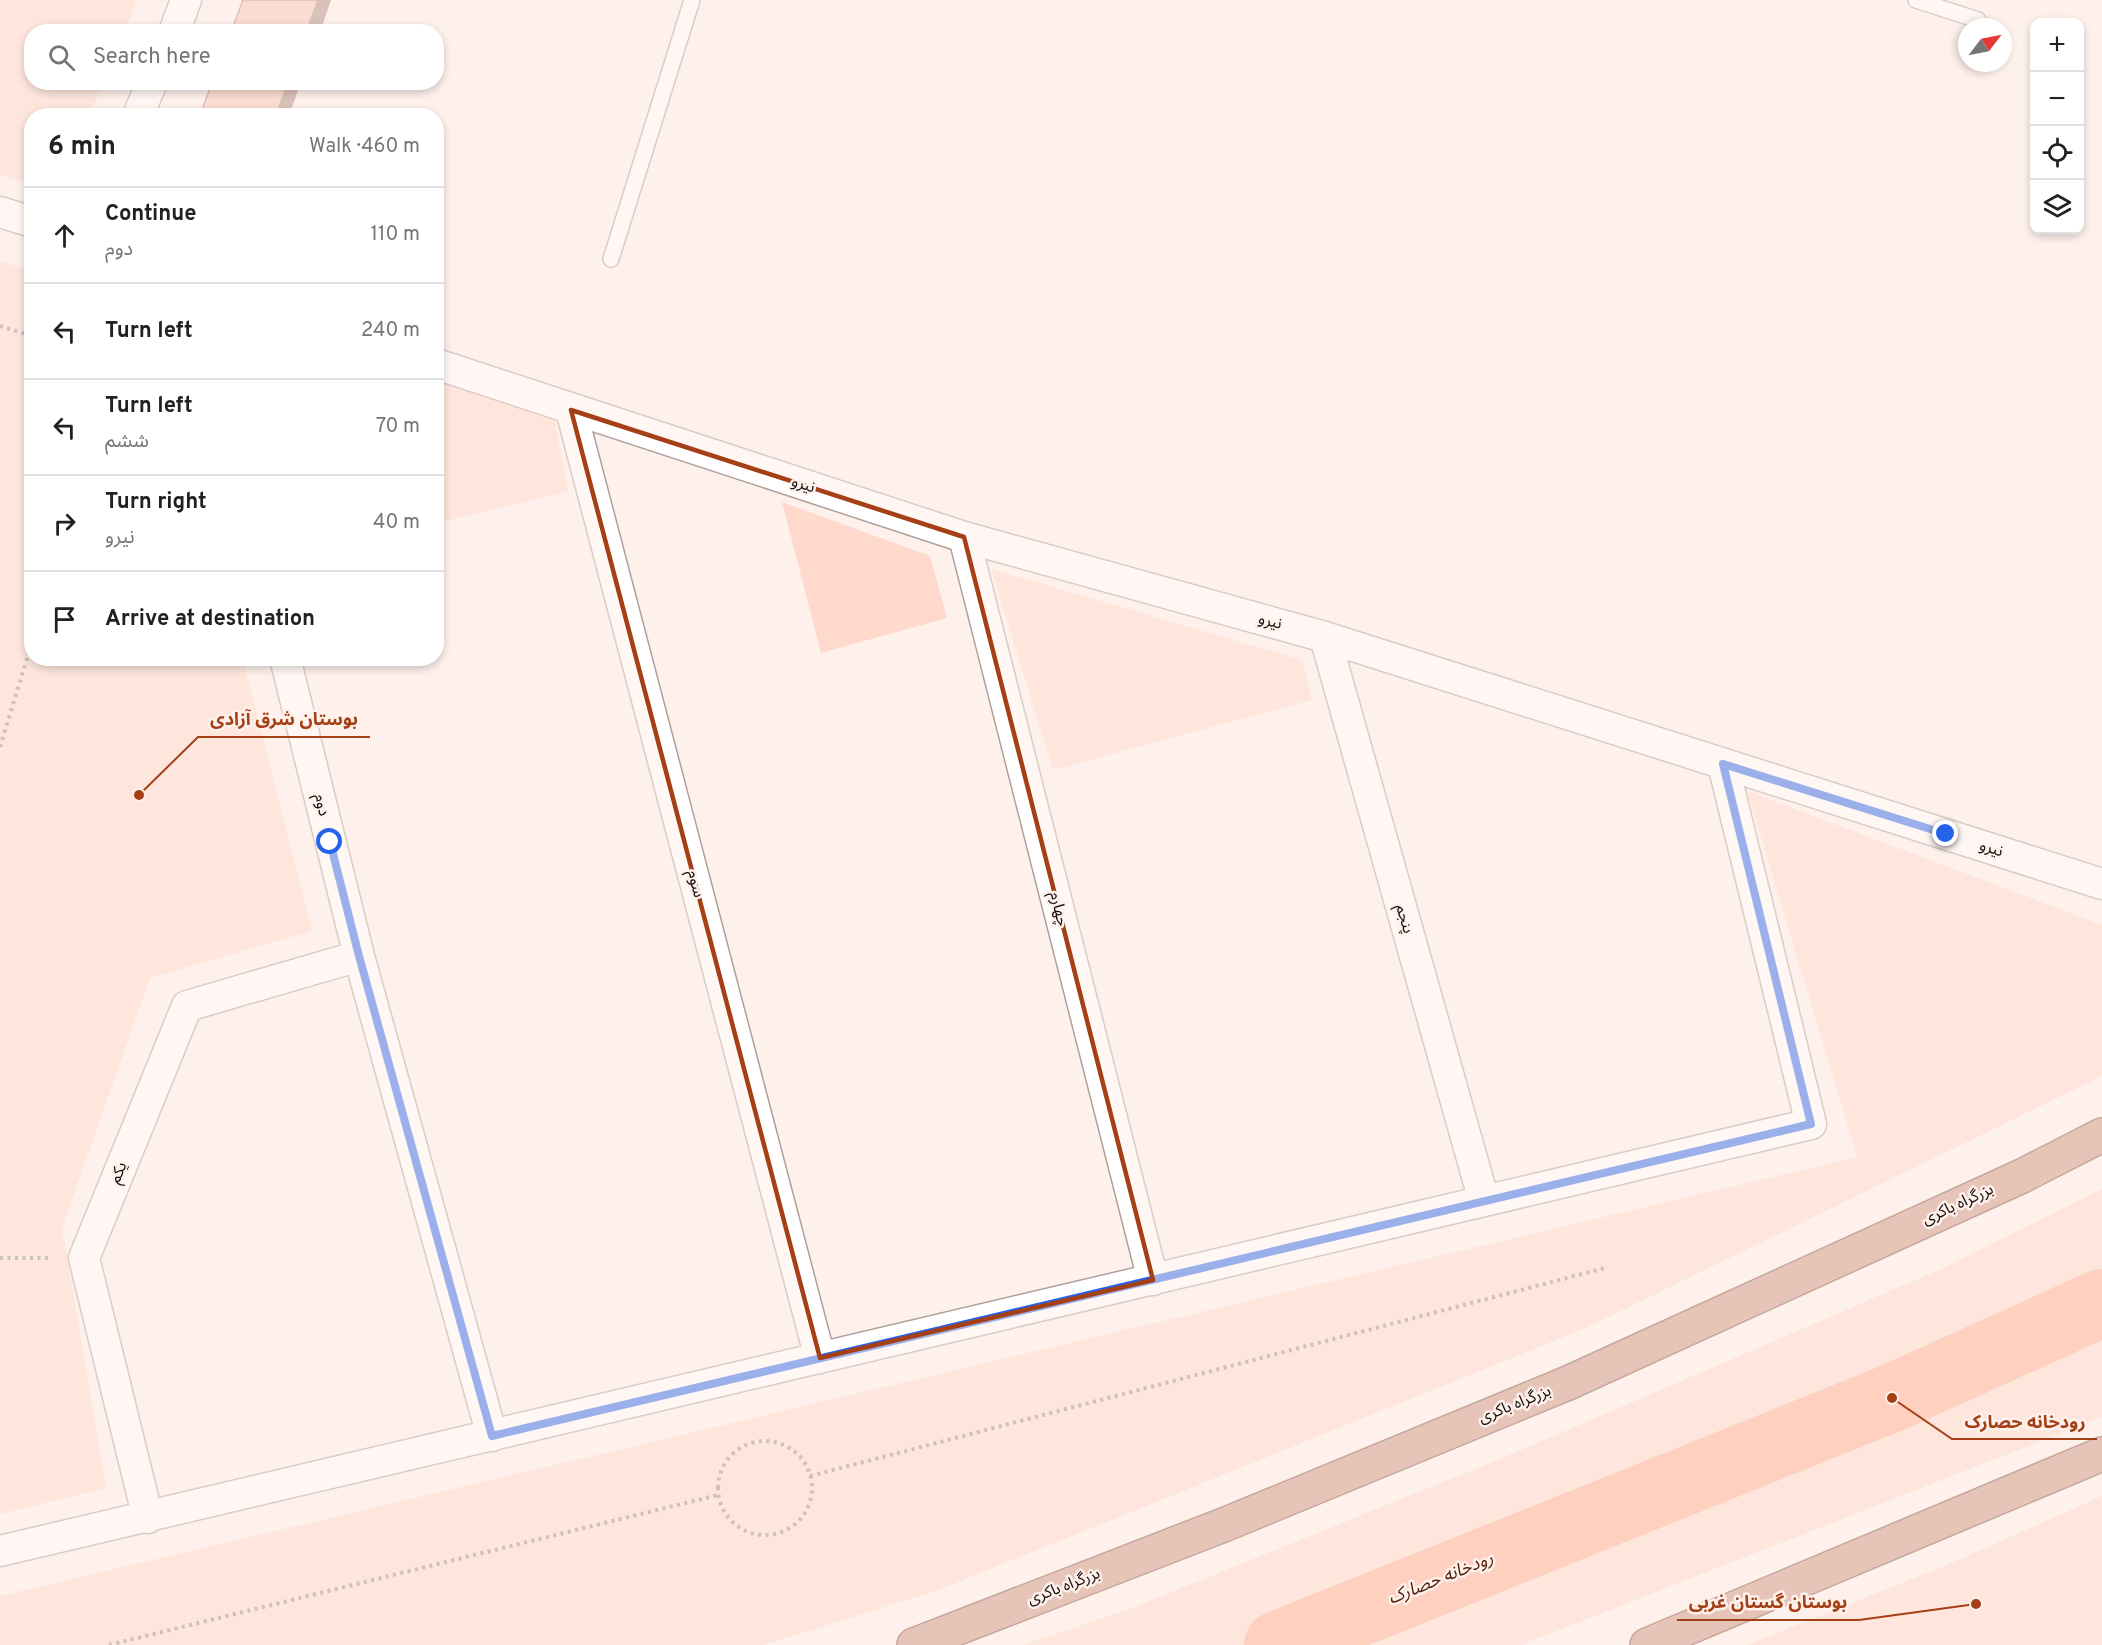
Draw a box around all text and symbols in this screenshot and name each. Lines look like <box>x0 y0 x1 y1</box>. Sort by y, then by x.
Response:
north arrow <box>1958 18 2012 72</box>
map controls <box>2030 18 2084 234</box>
button: + <box>2030 18 2084 72</box>
search box <box>24 24 444 90</box>
icon: search <box>45 41 78 74</box>
text: Search here <box>93 44 211 71</box>
button: − <box>2030 72 2084 126</box>
button: locate <box>2030 126 2084 180</box>
text: 6 min <box>48 131 116 164</box>
text: Walk · 460 m <box>309 134 420 160</box>
button: layers <box>2030 180 2084 234</box>
text: Continue <box>105 201 196 228</box>
icon: ahead <box>48 219 81 252</box>
text: 110 m <box>371 222 420 248</box>
text: دوم <box>105 237 133 263</box>
icon: left <box>48 315 81 348</box>
text: Turn left <box>105 318 193 345</box>
text: 240 m <box>361 318 420 344</box>
text: Turn left <box>105 393 193 420</box>
icon: left <box>48 411 81 444</box>
text: 70 m <box>376 414 420 440</box>
text: ششم <box>105 429 149 455</box>
street label: نیرو <box>789 472 817 498</box>
text: Turn right <box>105 489 207 516</box>
icon: right <box>48 507 81 540</box>
text: 40 m <box>373 510 420 536</box>
text: نیرو <box>105 525 135 551</box>
icon: arrive <box>48 603 81 636</box>
text: Arrive at destination <box>105 606 315 633</box>
street label: نیرو <box>1256 609 1284 635</box>
callout: بوستان شرق آزادی <box>198 701 370 737</box>
text: بوستان شرق آزادی <box>210 708 358 732</box>
street label: دوم <box>308 792 333 819</box>
route end <box>1932 820 1958 846</box>
route start <box>316 828 342 854</box>
street label: نیرو <box>1977 836 2005 862</box>
street label: سوم <box>681 868 708 900</box>
street label: چهارم <box>1043 890 1072 929</box>
street label: پنجم <box>1389 902 1418 936</box>
street label: یکم <box>106 1159 133 1187</box>
street label: بزرگراه باکری <box>1919 1180 1997 1230</box>
street label: بزرگراه باکری <box>1476 1381 1554 1429</box>
callout: رودخانه حصارک <box>1952 1403 2097 1439</box>
text: رودخانه حصارک <box>1964 1412 2086 1435</box>
water label: رودخانه حصارک <box>1385 1547 1497 1611</box>
street label: بزرگراه باکری <box>1025 1564 1103 1610</box>
callout: بوستان گستان غربی <box>1677 1584 1859 1620</box>
text: بوستان گستان غربی <box>1689 1592 1847 1615</box>

